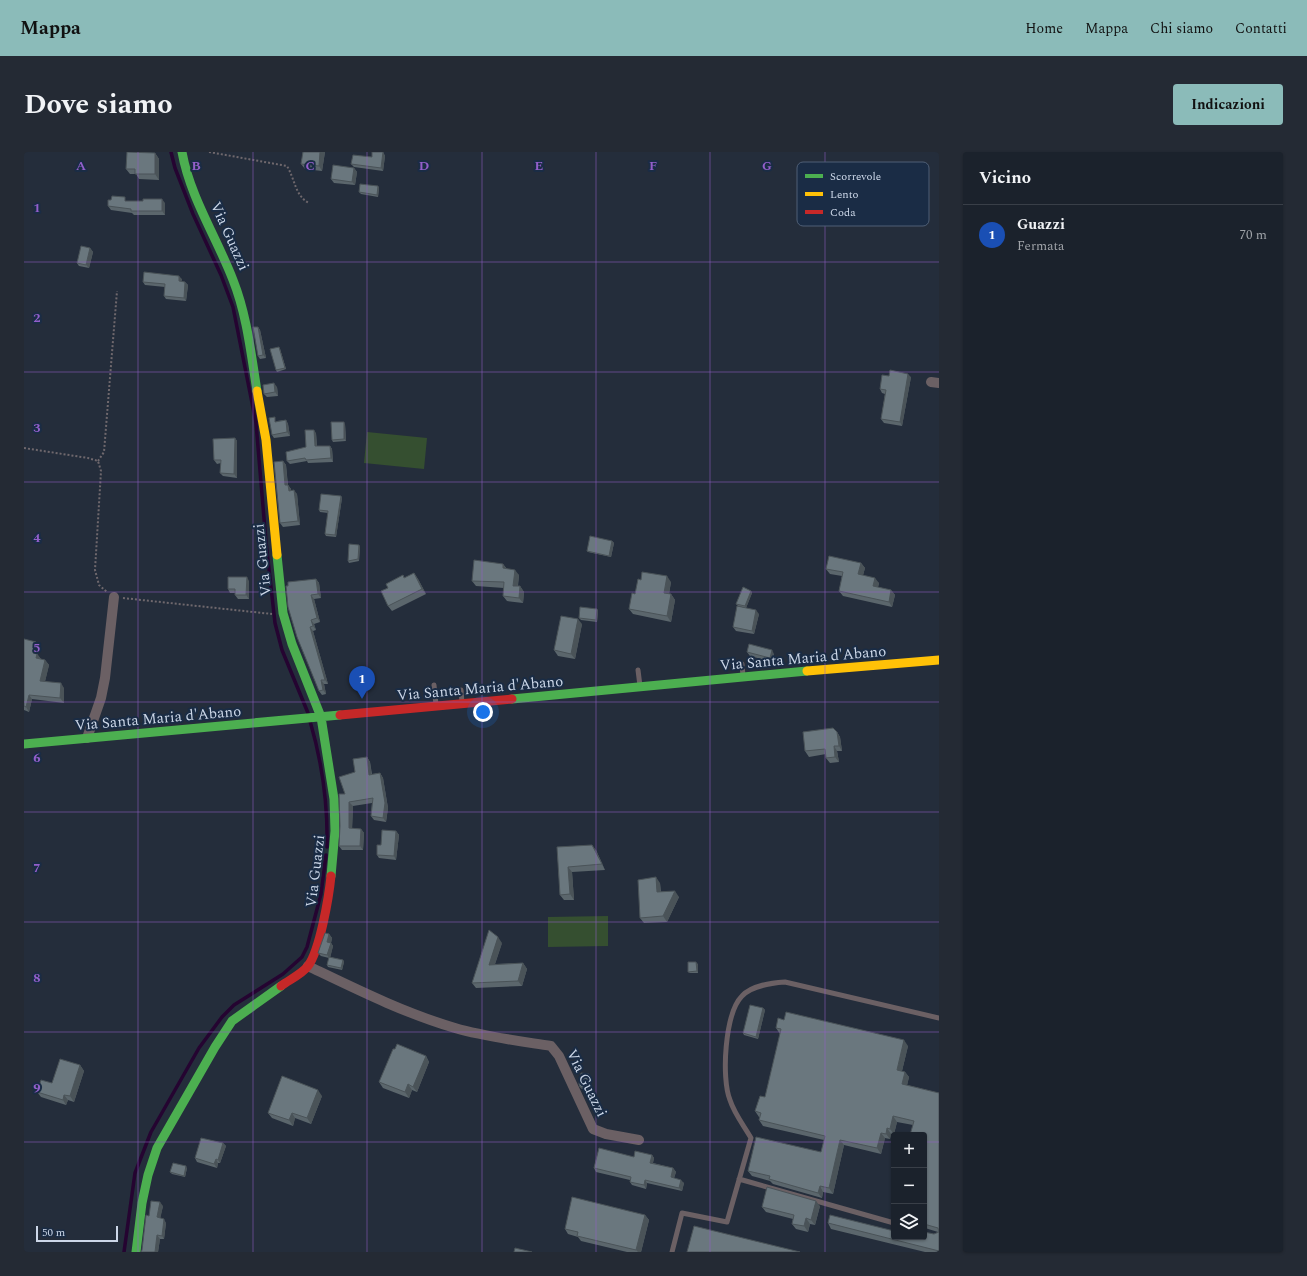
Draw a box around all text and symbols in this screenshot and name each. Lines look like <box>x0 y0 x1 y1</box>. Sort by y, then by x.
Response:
text: Mappa <box>20 14 81 43</box>
text: Home <box>1025 18 1063 39</box>
text: Mappa <box>1085 18 1128 39</box>
text: Chi siamo <box>1150 18 1213 39</box>
text: Contatti <box>1235 18 1287 39</box>
text: Dove siamo <box>24 83 173 126</box>
button: Indicazioni <box>1173 84 1283 125</box>
text: A <box>76 156 86 176</box>
text: B <box>191 156 201 176</box>
text: C <box>305 156 315 176</box>
text: D <box>419 156 429 176</box>
text: E <box>535 156 544 176</box>
text: F <box>649 156 657 176</box>
text: G <box>762 156 772 176</box>
legend <box>797 162 929 226</box>
text: Vicino <box>979 165 1031 191</box>
text: Scorrevole <box>830 168 881 185</box>
text: Lento <box>830 186 859 203</box>
text: 1 <box>33 198 41 218</box>
street label: Via Guazzi <box>204 198 255 274</box>
text: Coda <box>830 204 856 221</box>
text: Guazzi <box>1017 213 1065 236</box>
text: 1 <box>988 225 996 245</box>
text: 70 m <box>1240 225 1267 245</box>
text: Fermata <box>1017 236 1064 256</box>
text: 2 <box>33 308 41 328</box>
text: 3 <box>33 418 41 438</box>
street label: Via Guazzi <box>247 522 278 598</box>
text: 4 <box>33 528 41 548</box>
text: 5 <box>33 638 41 658</box>
street label: Via Santa Maria d'Abano <box>719 640 887 677</box>
pin: 1 <box>349 666 375 699</box>
street label: Via Santa Maria d'Abano <box>396 670 564 707</box>
street label: Via Santa Maria d'Abano <box>74 700 242 737</box>
your location <box>473 702 493 722</box>
text: 6 <box>33 748 41 768</box>
street label: Via Guazzi <box>300 833 331 909</box>
text: 7 <box>33 858 41 878</box>
text: 8 <box>33 968 41 988</box>
street label: Via Guazzi <box>560 1045 613 1121</box>
text: 9 <box>33 1078 41 1098</box>
map controls <box>891 1132 927 1240</box>
button: + <box>891 1132 927 1168</box>
button: − <box>891 1168 927 1204</box>
button: layers <box>891 1204 927 1240</box>
scale bar <box>36 1224 118 1243</box>
text: 50 m <box>42 1224 65 1241</box>

